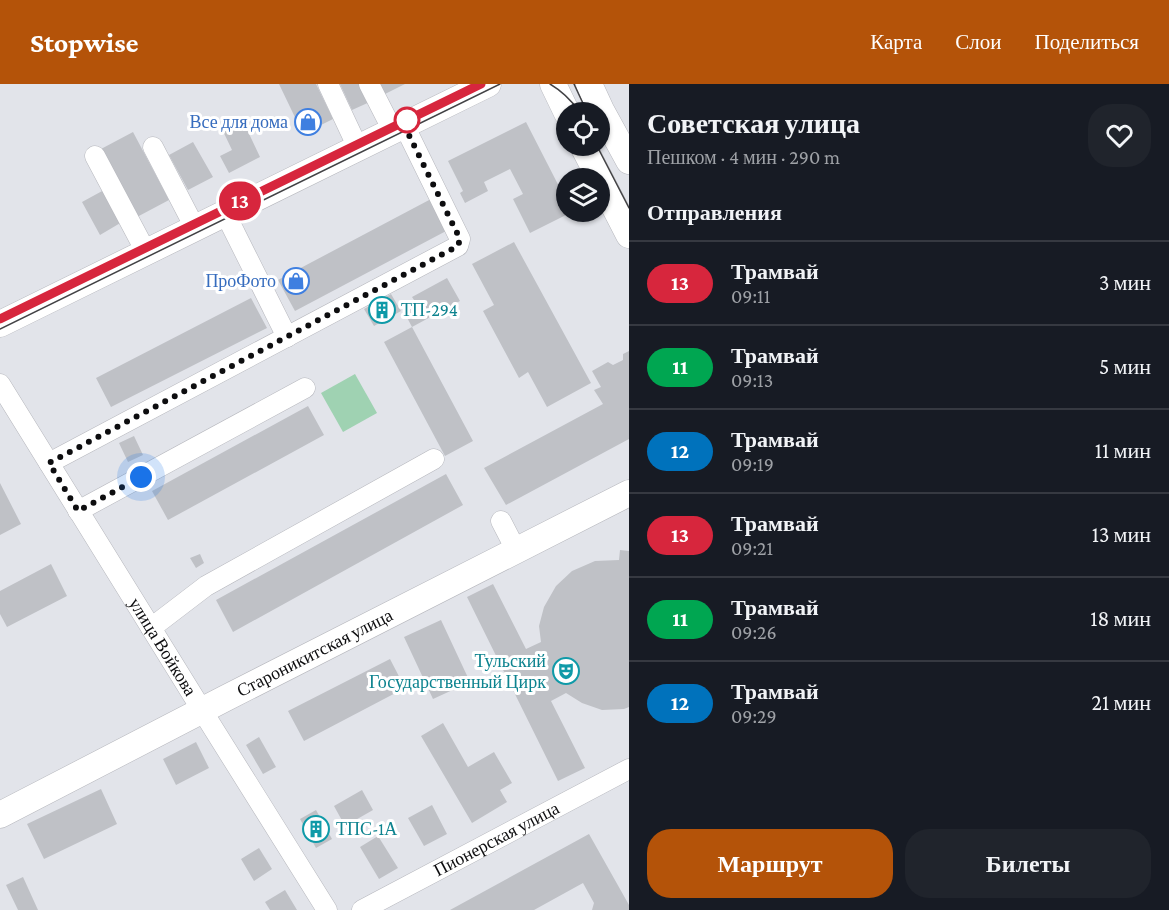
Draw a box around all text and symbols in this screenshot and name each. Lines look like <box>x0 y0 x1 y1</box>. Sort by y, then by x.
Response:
text: Stopwise <box>30 27 139 58</box>
text: Карта <box>870 30 922 54</box>
text: Слои <box>955 30 1001 54</box>
text: Поделиться <box>1034 30 1139 54</box>
map controls <box>556 102 610 222</box>
button: locate <box>556 102 610 156</box>
button: heart <box>1088 104 1151 167</box>
shop icon: Все для дома <box>293 107 323 137</box>
unlabelled marker <box>394 107 420 133</box>
text: Советская улица <box>647 108 860 139</box>
place label: Все для дома <box>190 112 288 132</box>
text: Пешком · 4 мин · 290 m <box>647 146 840 168</box>
button: layers <box>556 168 610 222</box>
line badge: 13 <box>213 182 267 220</box>
text: 13 <box>231 189 249 213</box>
text: Отправления <box>647 200 782 225</box>
text: Трамвай <box>731 259 819 284</box>
shop icon: ПроФото <box>281 266 311 296</box>
text: 3 мин <box>1099 270 1151 295</box>
place label: ПроФото <box>205 271 276 291</box>
text: 13 <box>671 271 689 295</box>
text: 09:11 <box>731 285 770 307</box>
building icon: ТП-294 <box>367 295 397 325</box>
place label: ТП-294 <box>401 300 458 320</box>
text: Трамвай <box>731 343 819 368</box>
text: 5 мин <box>1099 354 1151 379</box>
text: 11 <box>672 355 688 379</box>
text: 09:13 <box>731 369 773 391</box>
text: Трамвай <box>731 427 819 452</box>
text: 11 мин <box>1095 438 1151 463</box>
text: 12 <box>671 439 689 463</box>
text: 09:19 <box>731 453 774 475</box>
your location <box>126 462 156 492</box>
text: Трамвай <box>731 511 819 536</box>
text: 13 мин <box>1092 522 1151 547</box>
text: 13 <box>671 523 689 547</box>
text: 09:21 <box>731 537 773 559</box>
street label: улица Войкова <box>125 594 201 699</box>
text: Трамвай <box>731 595 819 620</box>
street label: Староникитская улица <box>233 605 396 701</box>
text: 18 мин <box>1090 606 1151 631</box>
text: 11 <box>672 607 688 631</box>
text: 09:26 <box>731 621 777 643</box>
place label: Тульский Государственный Цирк <box>369 651 546 692</box>
theatre icon: Тульский Государственный Цирк <box>551 656 581 686</box>
text: Трамвай <box>731 679 819 704</box>
text: 21 мин <box>1092 690 1151 715</box>
text: 12 <box>671 691 689 715</box>
text: 09:29 <box>731 705 777 727</box>
street label: Пионерская улица <box>430 798 562 880</box>
building icon: ТПС-1А <box>301 814 331 844</box>
place label: ТПС-1А <box>336 819 397 839</box>
button: Маршрут <box>647 829 893 898</box>
button: Билеты <box>905 829 1151 898</box>

